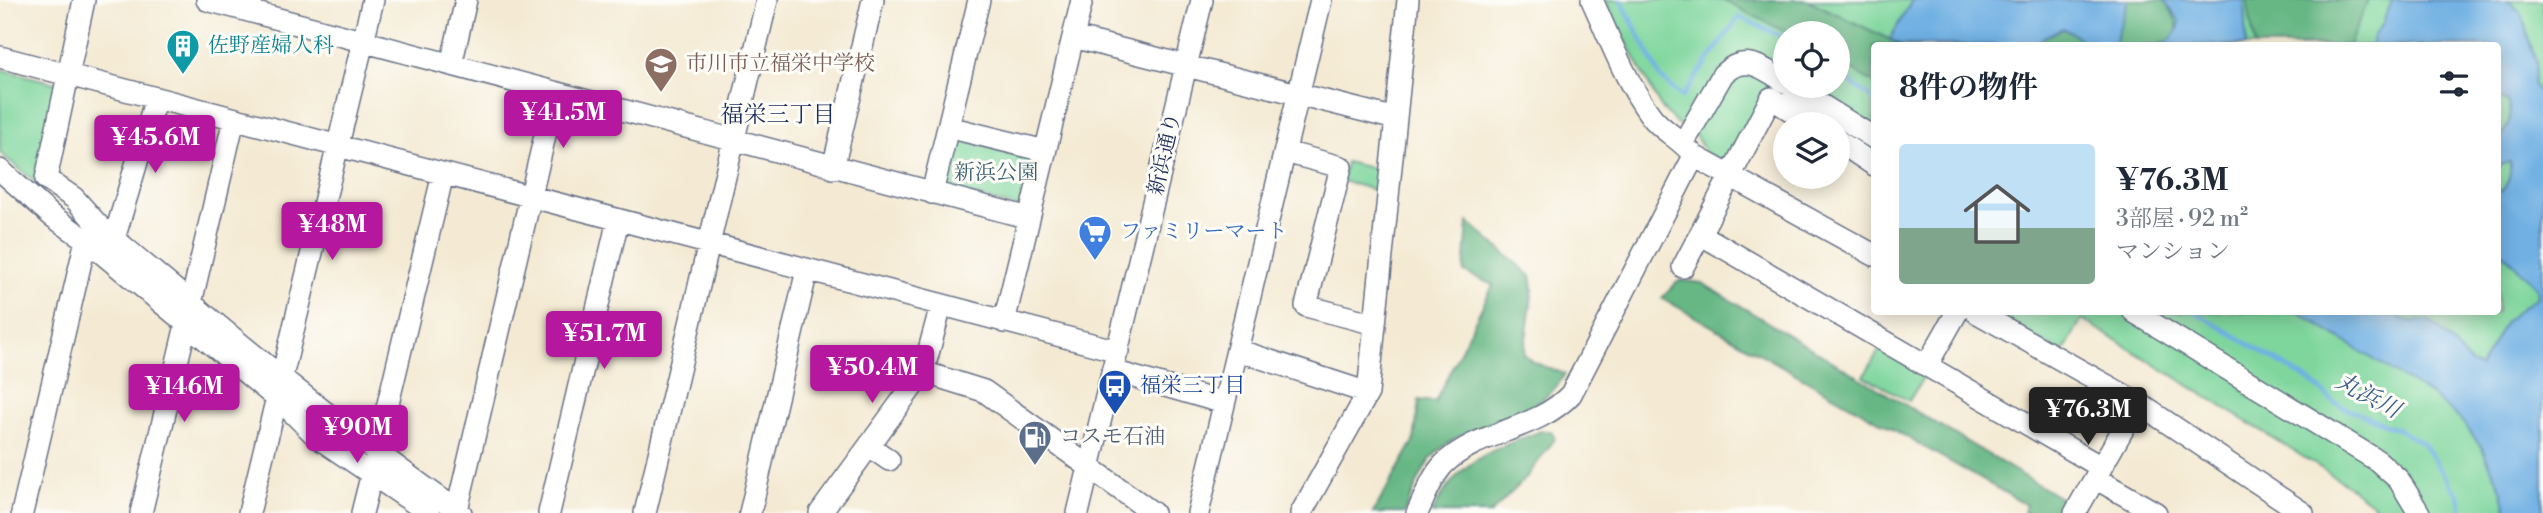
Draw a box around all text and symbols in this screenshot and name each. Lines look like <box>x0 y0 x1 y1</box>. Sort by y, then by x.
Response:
map controls <box>1773 21 1850 189</box>
button: locate <box>1773 21 1850 98</box>
building icon: 佐野産婦人科 <box>164 27 202 76</box>
place label: 佐野産婦人科 <box>208 33 334 59</box>
school or university icon: 市川市立福栄中学校 <box>642 45 680 94</box>
place label: 市川市立福栄中学校 <box>686 51 875 77</box>
icon: filters <box>2435 65 2473 103</box>
text: 8件の物件 <box>1899 69 2038 107</box>
pin: ¥41.5M <box>506 90 620 150</box>
text: ¥41.5M <box>520 99 606 127</box>
district label: 福栄三丁目 <box>721 101 836 129</box>
street label: 新浜通り <box>1143 110 1187 198</box>
button: layers <box>1773 112 1850 189</box>
pin: ¥45.6M <box>98 116 212 175</box>
text: ¥45.6M <box>110 124 200 152</box>
park label: 新浜公園 <box>954 160 1038 186</box>
text: ¥76.3M <box>2116 162 2228 200</box>
icon: home <box>1955 172 2039 256</box>
pin: ¥48M <box>291 202 373 262</box>
text: 3部屋 · 92 m² <box>2116 205 2248 233</box>
text: ¥48M <box>298 211 367 239</box>
supermarket icon: ファミリーマート <box>1076 213 1114 262</box>
place label: ファミリーマート <box>1120 219 1288 245</box>
text: マンション <box>2116 238 2230 266</box>
pin: ¥51.7M <box>547 312 661 371</box>
text: ¥51.7M <box>562 320 646 348</box>
pin: ¥50.4M <box>815 346 929 405</box>
text: ¥50.4M <box>826 354 918 382</box>
pin: ¥146M <box>135 364 233 424</box>
bus stop icon: 福栄三丁目 <box>1096 367 1134 416</box>
water label: 丸浜川 <box>2331 367 2408 426</box>
text: ¥146M <box>145 373 223 401</box>
place label: 福栄三丁目 <box>1140 373 1245 399</box>
pin: ¥76.3M <box>2031 388 2145 447</box>
text: ¥76.3M <box>2045 396 2131 424</box>
pin: ¥90M <box>316 406 398 465</box>
text: ¥90M <box>322 414 392 442</box>
fuel station icon: コスモ石油 <box>1016 418 1054 467</box>
place label: コスモ石油 <box>1060 424 1165 450</box>

